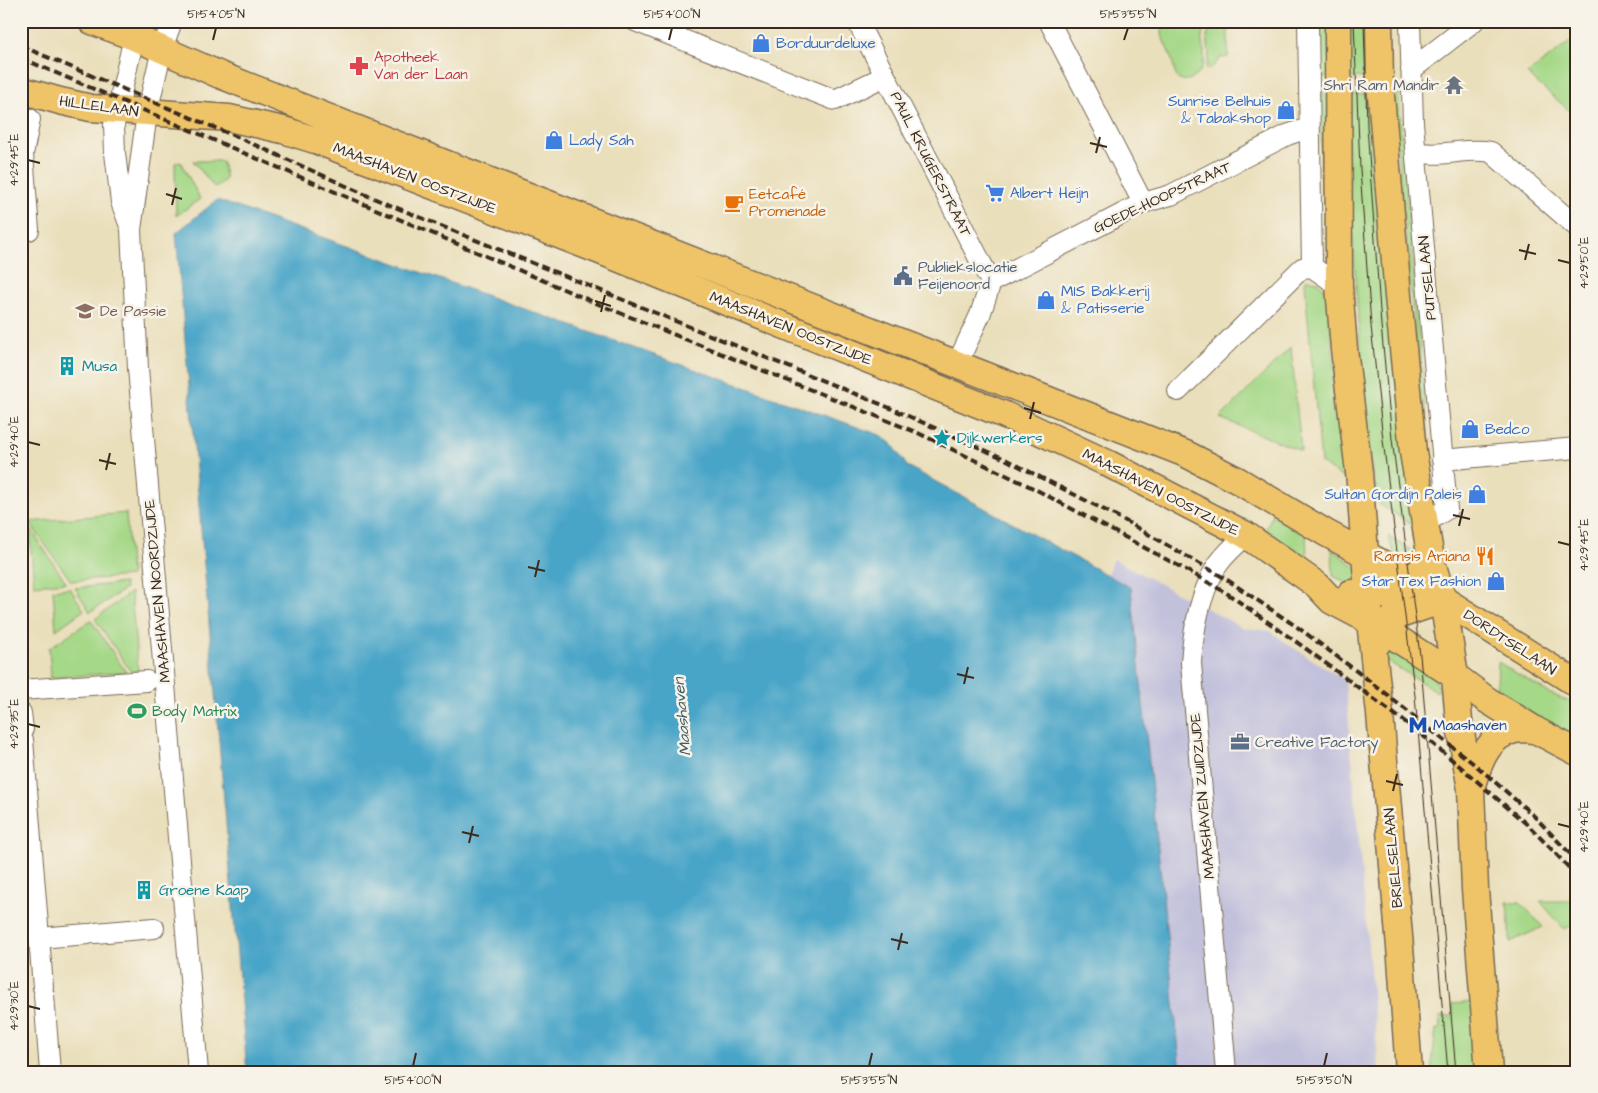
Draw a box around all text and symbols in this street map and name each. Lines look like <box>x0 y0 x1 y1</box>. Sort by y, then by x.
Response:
text: 51°54'05"N <box>187 6 245 23</box>
text: 51°54'00"N <box>644 6 701 23</box>
text: 51°53'55"N <box>1100 6 1157 23</box>
shop icon: Borduurdeluxe <box>750 32 772 54</box>
place label: Borduurdeluxe <box>776 33 876 54</box>
place label: Apotheek Van der Laan <box>374 47 468 85</box>
pharmacy icon: Apotheek Van der Laan <box>348 55 370 77</box>
temple icon: Shri Ram Mandir <box>1443 74 1465 96</box>
place label: Shri Ram Mandir <box>1324 75 1439 96</box>
street label: PAUL KRUGERSTRAAT <box>885 88 977 241</box>
street label: HILLELAAN <box>58 91 140 122</box>
place label: Sunrise Belhuis & Tabakshop <box>1168 91 1271 129</box>
shop icon: Sunrise Belhuis & Tabakshop <box>1275 99 1297 121</box>
shop icon: Lady Sah <box>543 129 565 151</box>
place label: Lady Sah <box>569 130 634 152</box>
text: 4°29'45"E <box>6 133 23 187</box>
street label: MAASHAVEN OOSTZIJDE <box>330 138 500 219</box>
street label: GOEDE-HOOPSTRAAT <box>1090 156 1235 239</box>
supermarket icon: Albert Heijn <box>984 182 1006 204</box>
place label: Albert Heijn <box>1010 183 1089 204</box>
place label: Eetcafé Promenade <box>749 184 826 222</box>
cafe icon: Eetcafé Promenade <box>723 192 745 214</box>
street label: PUTSELAAN <box>1413 235 1442 321</box>
text: 4°29'50"E <box>1576 237 1593 289</box>
place label: Publiekslocatie Feijenoord <box>918 257 1017 295</box>
public building icon: Publiekslocatie Feijenoord <box>892 265 914 287</box>
place label: MIS Bakkerij & Patisserie <box>1061 281 1150 319</box>
street label: MAASHAVEN OOSTZIJDE <box>707 286 875 371</box>
shop icon: MIS Bakkerij & Patisserie <box>1035 289 1057 311</box>
school or university icon: De Passie <box>74 300 96 322</box>
place label: De Passie <box>100 301 167 322</box>
building icon: Musa <box>56 355 78 377</box>
place label: Musa <box>82 356 118 377</box>
text: 4°29'40"E <box>6 416 23 468</box>
shop icon: Bedco <box>1459 418 1481 440</box>
place label: Bedco <box>1485 419 1530 440</box>
place icon: Dijkwerkers <box>931 427 953 449</box>
place label: Dijkwerkers <box>957 428 1043 449</box>
street label: MAASHAVEN OOSTZIJDE <box>1079 444 1243 541</box>
shop icon: Sultan Gordijn Paleis <box>1466 483 1488 505</box>
place label: Sultan Gordijn Paleis <box>1324 484 1462 505</box>
street label: MAASHAVEN NOORDZIJDE <box>139 498 176 684</box>
text: 4°29'45"E <box>1576 518 1593 572</box>
restaurant icon: Ramsis Ariana <box>1474 545 1496 567</box>
place label: Ramsis Ariana <box>1374 546 1470 567</box>
shop icon: Star Tex Fashion <box>1485 570 1507 592</box>
place label: Star Tex Fashion <box>1362 571 1481 592</box>
street label: DORDTSELAAN <box>1459 604 1560 680</box>
water label: Maashaven <box>667 675 696 757</box>
text: 4°29'35"E <box>6 699 23 750</box>
sports icon: Body Matrix <box>126 700 148 722</box>
place label: Body Matrix <box>152 701 238 723</box>
street label: MAASHAVEN ZUIDZIJDE <box>1185 712 1220 880</box>
metro station icon: Maashaven <box>1407 714 1429 736</box>
place label: Maashaven <box>1433 715 1507 736</box>
office icon: Creative Factory <box>1229 731 1251 753</box>
place label: Creative Factory <box>1255 732 1378 754</box>
text: 4°29'40"E <box>1576 801 1593 853</box>
street label: BRIELSELAAN <box>1379 807 1408 909</box>
building icon: Groene Kaap <box>133 879 155 901</box>
place label: Groene Kaap <box>159 880 249 901</box>
text: 4°29'30"E <box>6 981 23 1031</box>
text: 51°54'00"N <box>385 1072 442 1089</box>
text: 51°53'55"N <box>841 1072 898 1089</box>
text: 51°53'50"N <box>1296 1072 1352 1089</box>

